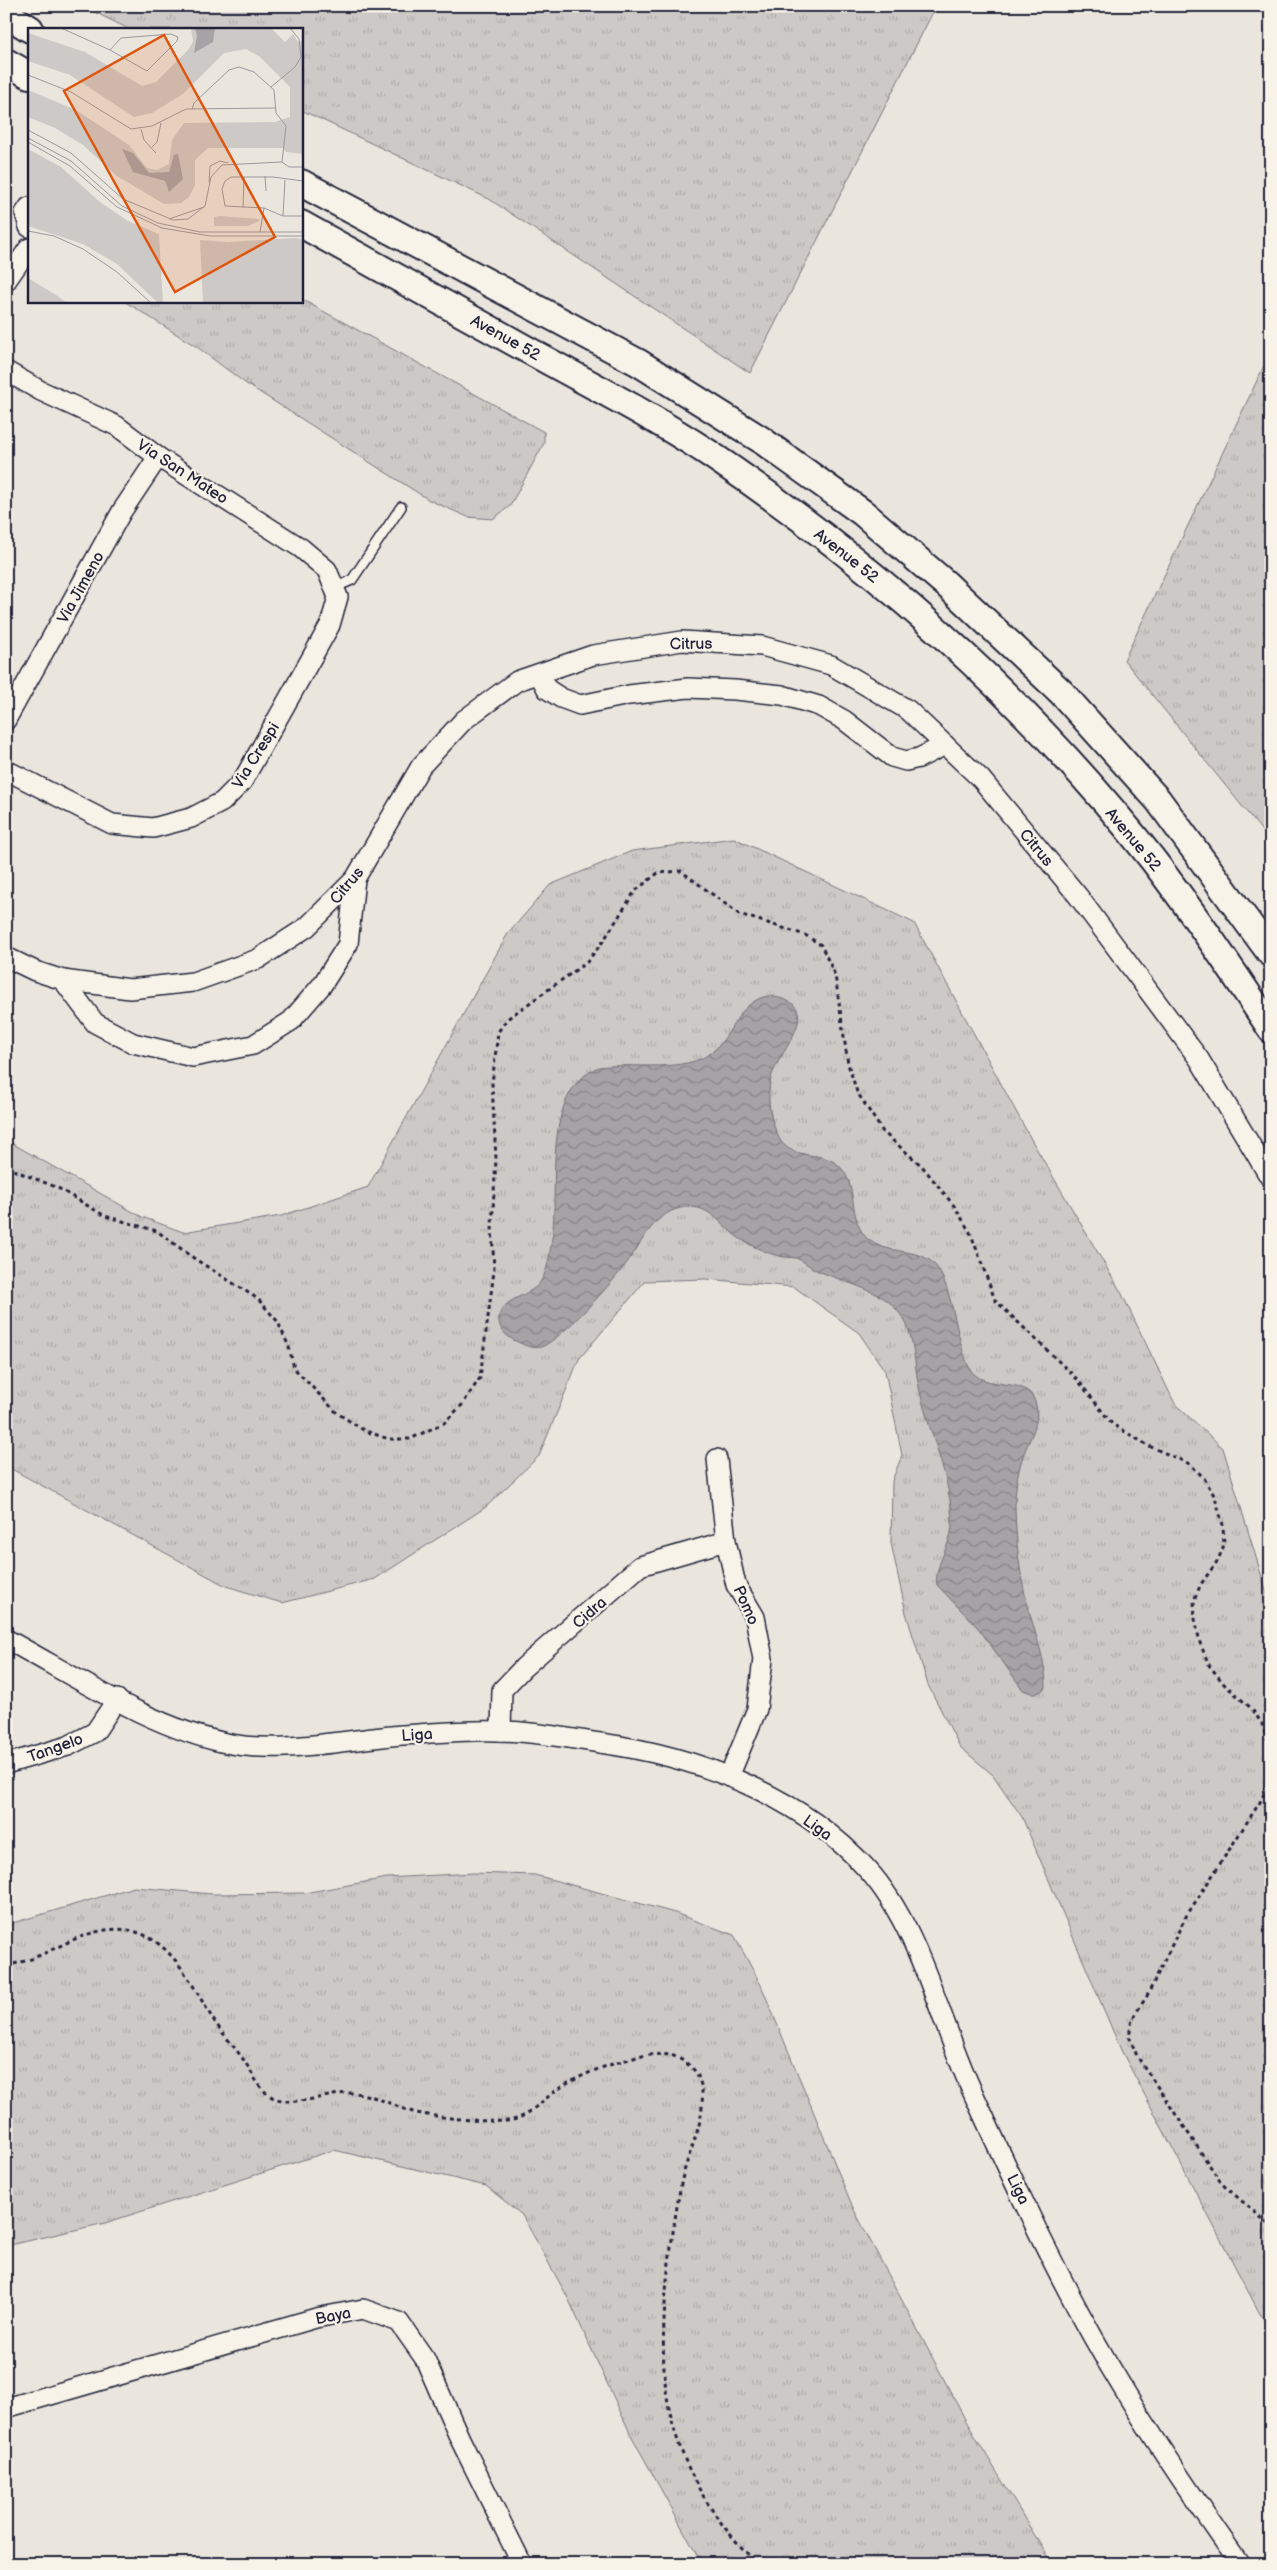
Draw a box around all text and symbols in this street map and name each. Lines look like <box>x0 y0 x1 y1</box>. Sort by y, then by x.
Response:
inset map <box>28 28 302 302</box>
street label: Avenue 52 <box>467 311 544 365</box>
street label: Via San Mateo <box>133 436 231 509</box>
street label: Avenue 52 <box>810 525 883 588</box>
street label: Via Jimeno <box>54 548 109 627</box>
street label: Citrus <box>670 635 713 654</box>
street label: Via Crespi <box>229 719 284 792</box>
street label: Avenue 52 <box>1101 805 1165 876</box>
street label: Citrus <box>1015 826 1057 870</box>
street label: Citrus <box>326 863 368 908</box>
street label: Pomo <box>729 1583 763 1628</box>
street label: Cidra <box>569 1593 611 1633</box>
street label: Liga <box>401 1725 433 1746</box>
street label: Tangelo <box>25 1730 86 1767</box>
street label: Liga <box>799 1811 835 1845</box>
street label: Liga <box>1002 2171 1033 2208</box>
street label: Baya <box>314 2304 353 2329</box>

